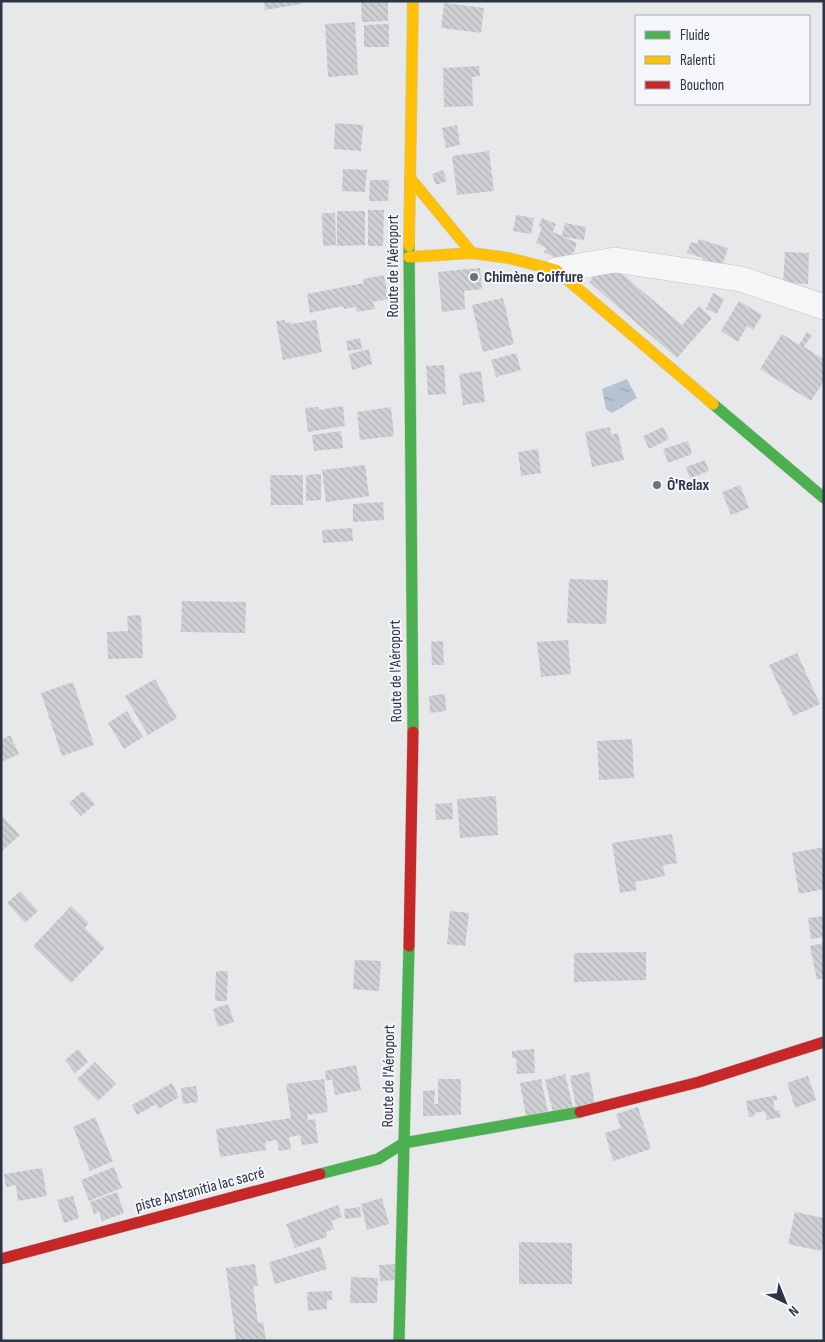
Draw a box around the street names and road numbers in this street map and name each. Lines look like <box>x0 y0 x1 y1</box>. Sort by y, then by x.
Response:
street label: Route de l'Aéroport <box>384 214 403 317</box>
street label: Route de l'Aéroport <box>386 619 406 723</box>
street label: Route de l'Aéroport <box>379 1024 399 1128</box>
street label: piste Anstanitia lac sacré <box>133 1164 267 1216</box>

